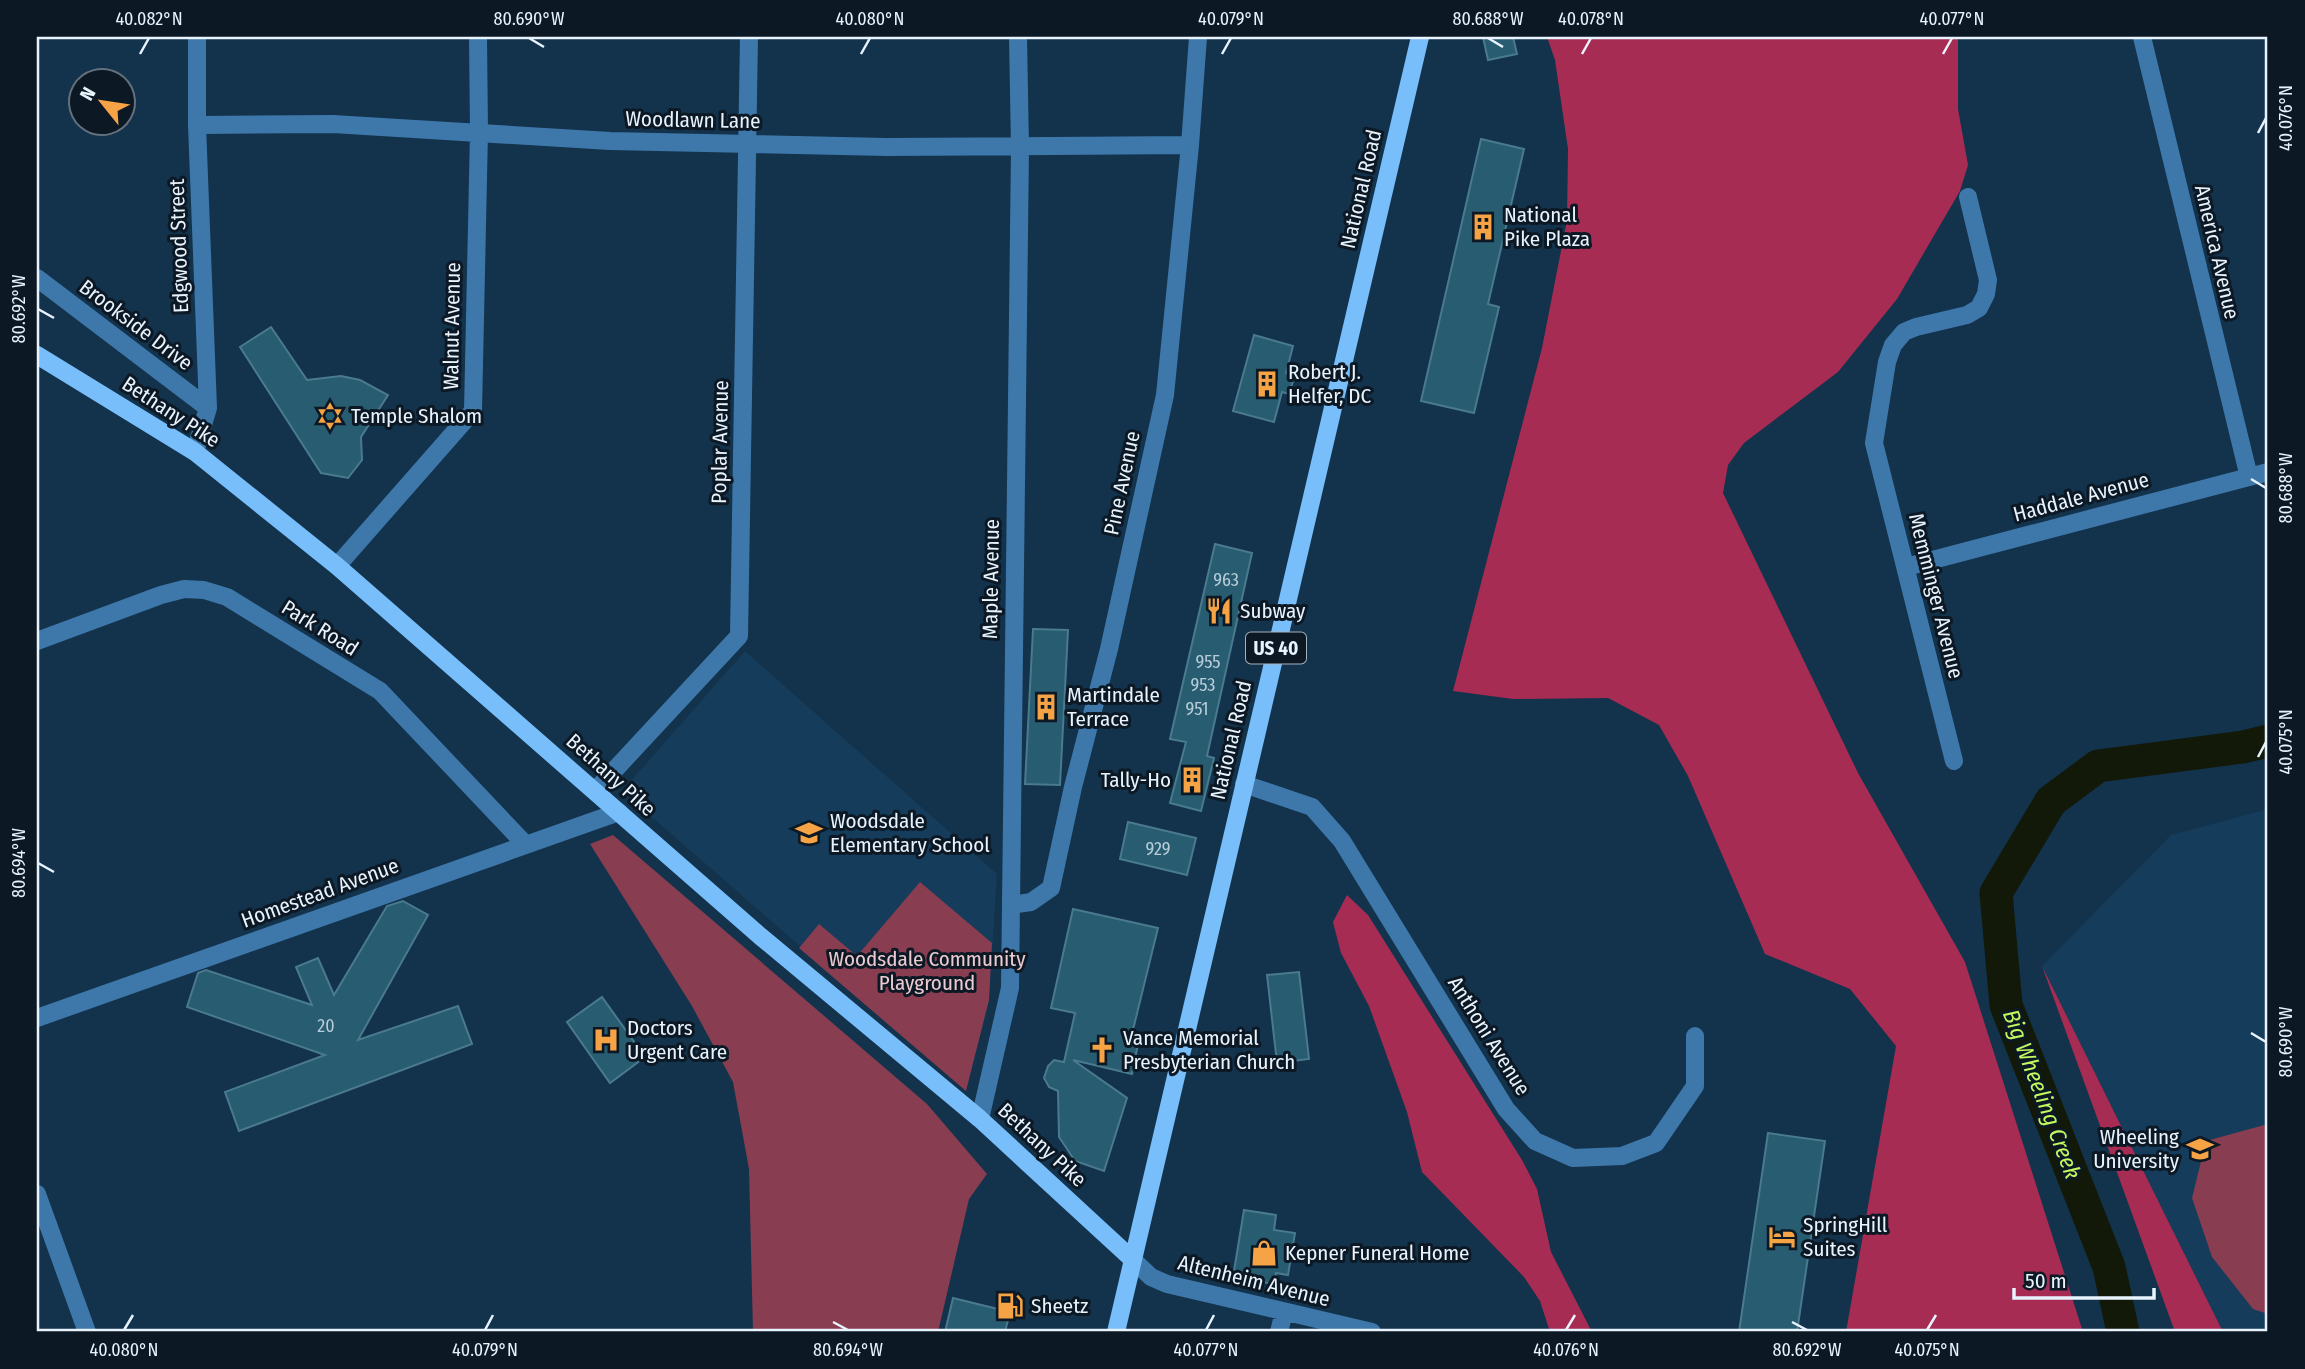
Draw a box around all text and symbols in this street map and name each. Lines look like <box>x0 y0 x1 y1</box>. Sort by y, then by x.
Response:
text: 40.082°N <box>115 8 183 30</box>
text: 80.690°W <box>494 8 565 30</box>
text: 40.080°N <box>836 8 904 30</box>
text: 40.079°N <box>1198 8 1264 30</box>
text: 80.688°W <box>1453 8 1524 30</box>
text: 40.078°N <box>1558 8 1624 30</box>
text: 40.077°N <box>1920 8 1984 30</box>
north arrow <box>66 66 136 136</box>
text: N <box>75 83 101 104</box>
text: 40.076°N <box>2275 85 2297 151</box>
street label: Woodlawn Lane <box>625 106 761 134</box>
street label: National Road <box>1335 127 1387 251</box>
street label: Edgwood Street <box>164 178 194 314</box>
street label: America Avenue <box>2189 182 2245 322</box>
place label: National Pike Plaza <box>1504 202 1590 252</box>
building icon: National Pike Plaza <box>1468 212 1498 242</box>
street label: Walnut Avenue <box>438 262 466 390</box>
text: 80.692°W <box>8 274 30 344</box>
street label: Brookside Drive <box>74 274 198 376</box>
place label: Robert J. Helfer, DC <box>1288 359 1371 409</box>
building icon: Robert J. Helfer, DC <box>1252 369 1282 399</box>
street label: Bethany Pike <box>117 371 225 453</box>
street label: Poplar Avenue <box>706 380 734 504</box>
synagogue icon: Temple Shalom <box>315 401 345 431</box>
place label: Temple Shalom <box>351 403 482 429</box>
street label: Pine Avenue <box>1098 429 1146 537</box>
text: 80.688°W <box>2275 452 2297 523</box>
street label: Haddale Avenue <box>2010 466 2152 528</box>
street label: Memminger Avenue <box>1903 511 1969 681</box>
street label: Maple Avenue <box>977 519 1005 639</box>
house number: 963 <box>1213 569 1239 591</box>
street label: Park Road <box>277 594 363 662</box>
restaurant icon: Subway <box>1204 596 1234 626</box>
place label: Subway <box>1240 598 1306 624</box>
road number: US 40 <box>1246 632 1306 664</box>
house number: 955 <box>1195 651 1221 673</box>
house number: 953 <box>1190 674 1216 696</box>
street label: National Road <box>1205 678 1257 802</box>
place label: Martindale Terrace <box>1067 682 1160 732</box>
building icon: Martindale Terrace <box>1031 692 1061 722</box>
house number: 951 <box>1185 698 1209 720</box>
text: 40.075°N <box>2275 709 2297 775</box>
street label: Bethany Pike <box>561 728 661 822</box>
building icon: Tally-Ho <box>1177 765 1207 795</box>
place label: Tally-Ho <box>1101 767 1171 793</box>
place label: Woodsdale Elementary School <box>830 808 990 858</box>
school or university icon: Woodsdale Elementary School <box>794 818 824 848</box>
text: 80.694°W <box>8 828 30 898</box>
house number: 929 <box>1145 838 1171 860</box>
street label: Homestead Avenue <box>238 852 402 934</box>
park label: Woodsdale Community Playground <box>828 946 1026 996</box>
street label: Anthoni Avenue <box>1442 972 1536 1100</box>
water label: Big Wheeling Creek <box>1997 1005 2087 1183</box>
text: 80.690°W <box>2275 1006 2297 1077</box>
house number: 20 <box>317 1015 335 1037</box>
place label: Doctors Urgent Care <box>627 1015 727 1065</box>
hospital icon: Doctors Urgent Care <box>591 1025 621 1055</box>
place label: Vance Memorial Presbyterian Church <box>1123 1025 1295 1075</box>
church icon: Vance Memorial Presbyterian Church <box>1087 1035 1117 1065</box>
street label: Bethany Pike <box>992 1097 1092 1193</box>
place label: Wheeling University <box>2093 1124 2180 1174</box>
school or university icon: Wheeling University <box>2185 1134 2215 1164</box>
place label: SpringHill Suites <box>1803 1212 1888 1262</box>
hotel icon: SpringHill Suites <box>1767 1222 1797 1252</box>
shop icon: Kepner Funeral Home <box>1249 1238 1279 1268</box>
place label: Kepner Funeral Home <box>1285 1240 1469 1266</box>
street label: Altenheim Avenue <box>1175 1250 1333 1312</box>
scale bar <box>2014 1257 2154 1301</box>
text: 50 m <box>2025 1268 2067 1294</box>
fuel station icon: Sheetz <box>995 1291 1025 1321</box>
place label: Sheetz <box>1031 1293 1088 1319</box>
text: 40.080°N <box>90 1339 158 1361</box>
text: 40.079°N <box>452 1339 518 1361</box>
text: 80.694°W <box>813 1339 883 1361</box>
text: 40.077°N <box>1174 1339 1238 1361</box>
text: 40.076°N <box>1533 1339 1599 1361</box>
text: 80.692°W <box>1772 1339 1842 1361</box>
text: 40.075°N <box>1894 1339 1960 1361</box>

